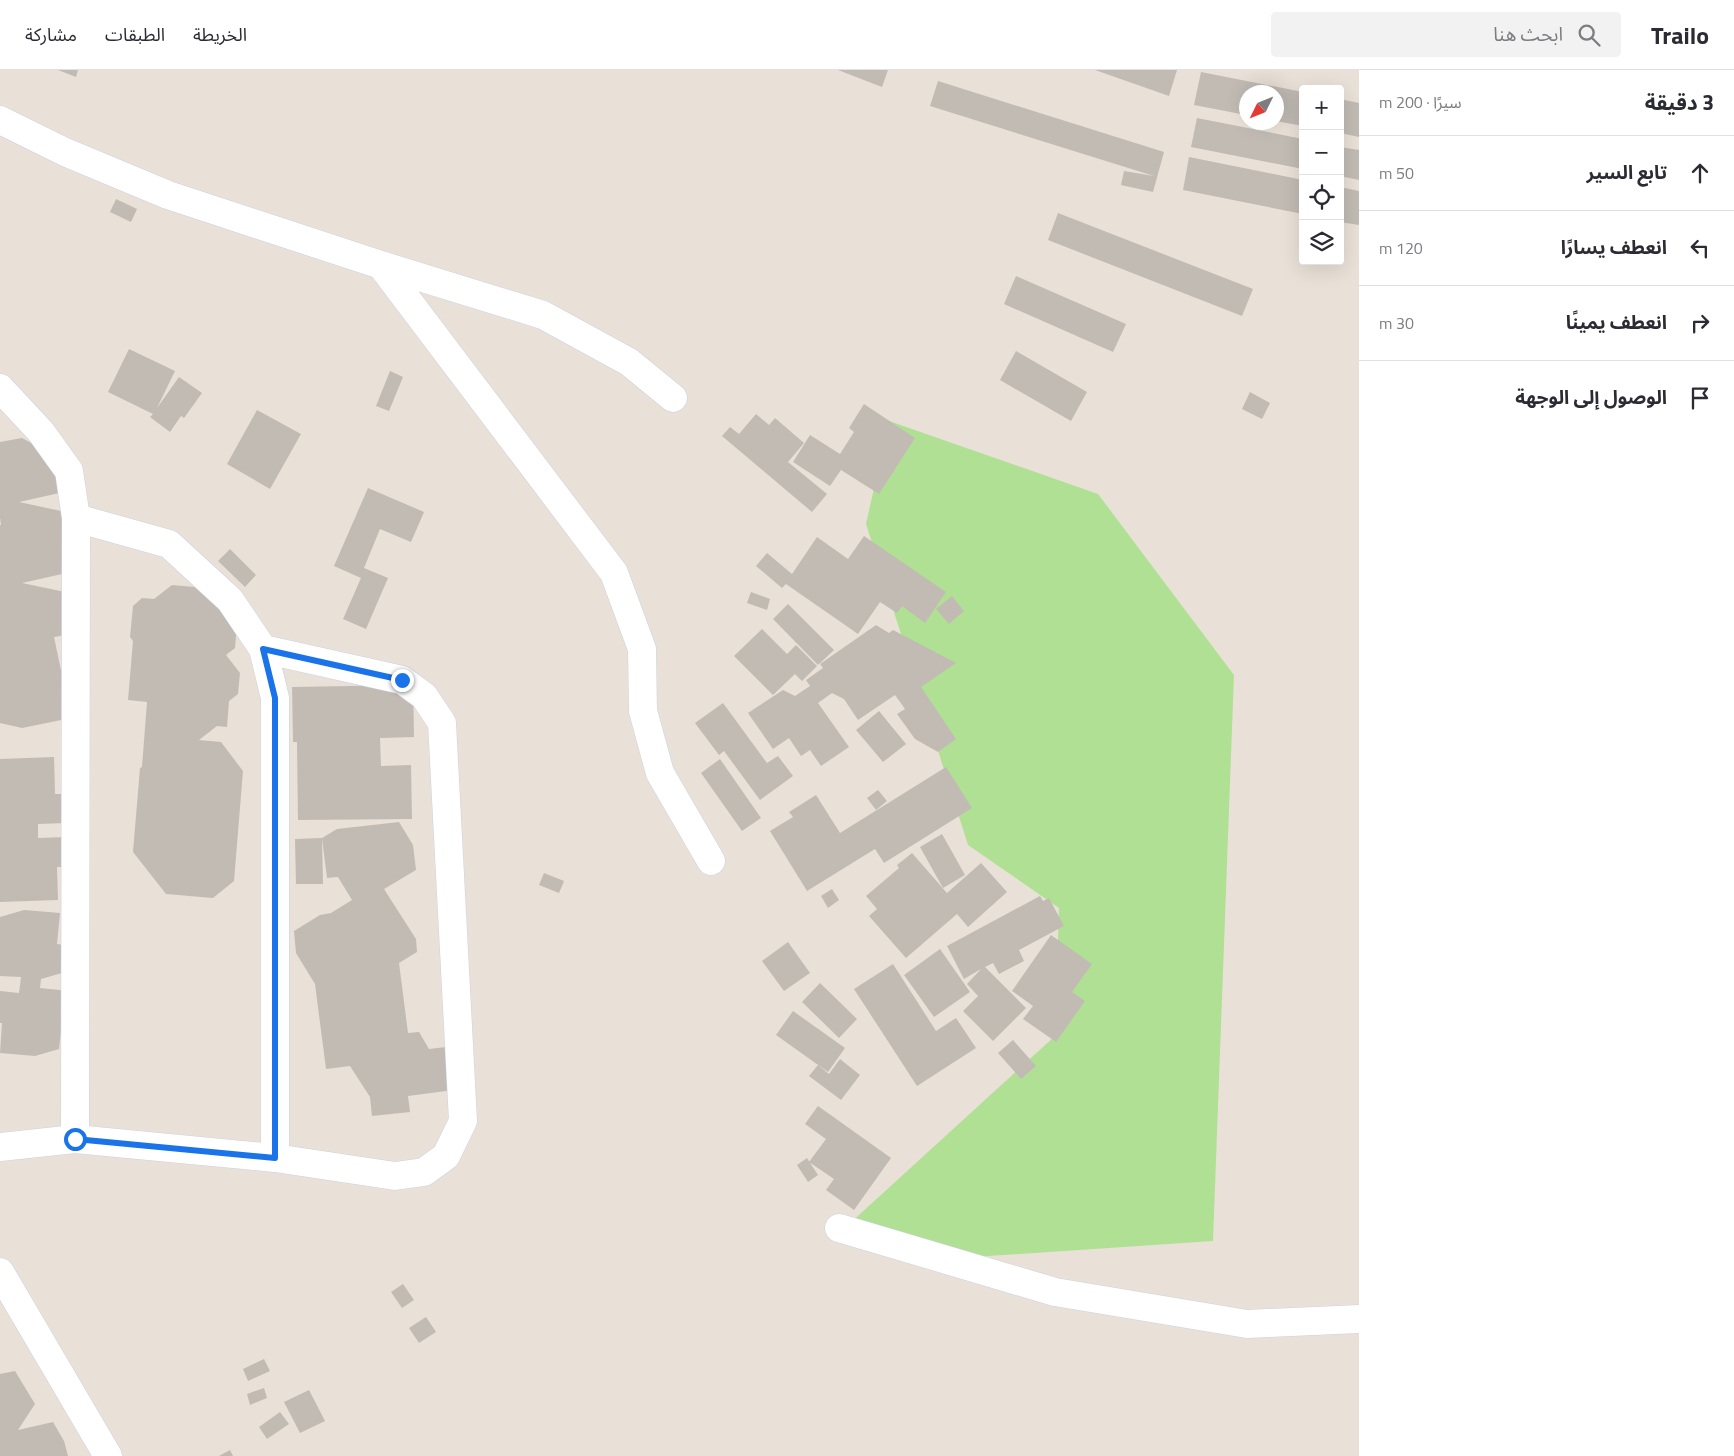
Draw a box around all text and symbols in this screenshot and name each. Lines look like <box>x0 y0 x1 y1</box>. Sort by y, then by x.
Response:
search box <box>1271 12 1621 57</box>
text: Trailo <box>1651 17 1709 53</box>
text: ابحث هنا <box>1493 19 1563 48</box>
text: مشاركة <box>25 21 77 48</box>
text: الطبقات <box>105 21 165 48</box>
text: الخريطة <box>193 21 247 48</box>
icon: search <box>1575 21 1603 49</box>
north arrow <box>1239 85 1284 130</box>
map controls <box>1299 85 1344 265</box>
button: + <box>1299 85 1344 130</box>
text: 3 دقيقة <box>1645 86 1714 118</box>
text: سيرًا · 200 m <box>1379 90 1462 114</box>
button: − <box>1299 130 1344 175</box>
text: تابع السير <box>1587 157 1667 186</box>
icon: ahead <box>1686 159 1714 187</box>
text: 50 m <box>1379 161 1414 185</box>
button: locate <box>1299 175 1344 220</box>
button: layers <box>1299 220 1344 265</box>
text: انعطف يسارًا <box>1561 232 1667 261</box>
icon: left <box>1686 234 1714 262</box>
text: 120 m <box>1379 236 1423 260</box>
text: انعطف يمينًا <box>1566 307 1667 336</box>
icon: right <box>1686 309 1714 337</box>
text: 30 m <box>1379 311 1414 335</box>
text: الوصول إلى الوجهة <box>1515 382 1667 411</box>
icon: arrive <box>1686 384 1714 412</box>
route end <box>391 669 414 692</box>
route start <box>64 1128 87 1151</box>

